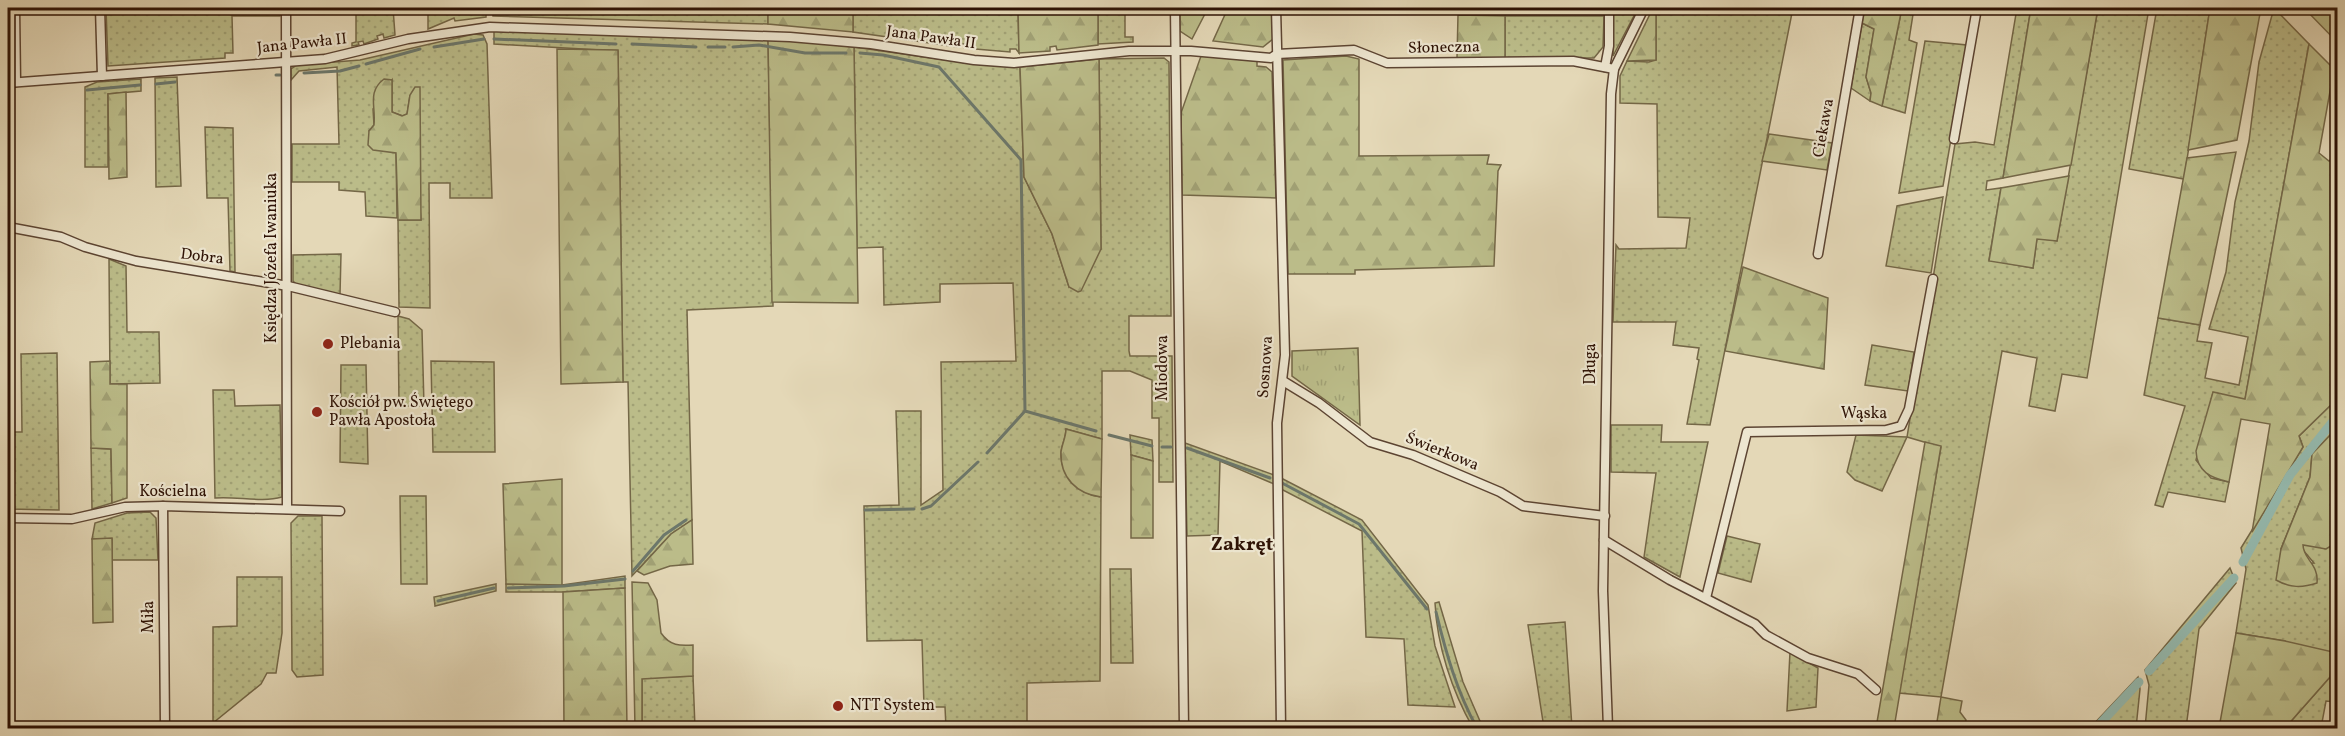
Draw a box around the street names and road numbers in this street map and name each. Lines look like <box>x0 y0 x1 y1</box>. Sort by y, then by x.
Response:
street label: Jana Pawła II <box>885 21 977 55</box>
street label: Jana Pawła II <box>256 28 348 60</box>
street label: Słoneczna <box>1408 36 1480 60</box>
street label: Ciekawa <box>1808 97 1840 159</box>
street label: Księdza Józefa Iwaniuka <box>261 173 283 343</box>
street label: Dobra <box>179 243 225 271</box>
street label: Miodowa <box>1152 335 1174 401</box>
street label: Sosnowa <box>1253 335 1279 399</box>
street label: Długa <box>1580 343 1602 385</box>
street label: Wąska <box>1841 403 1887 425</box>
street label: Świerkowa <box>1402 427 1482 477</box>
street label: Kościelna <box>139 481 207 503</box>
street label: Miła <box>138 601 160 633</box>

